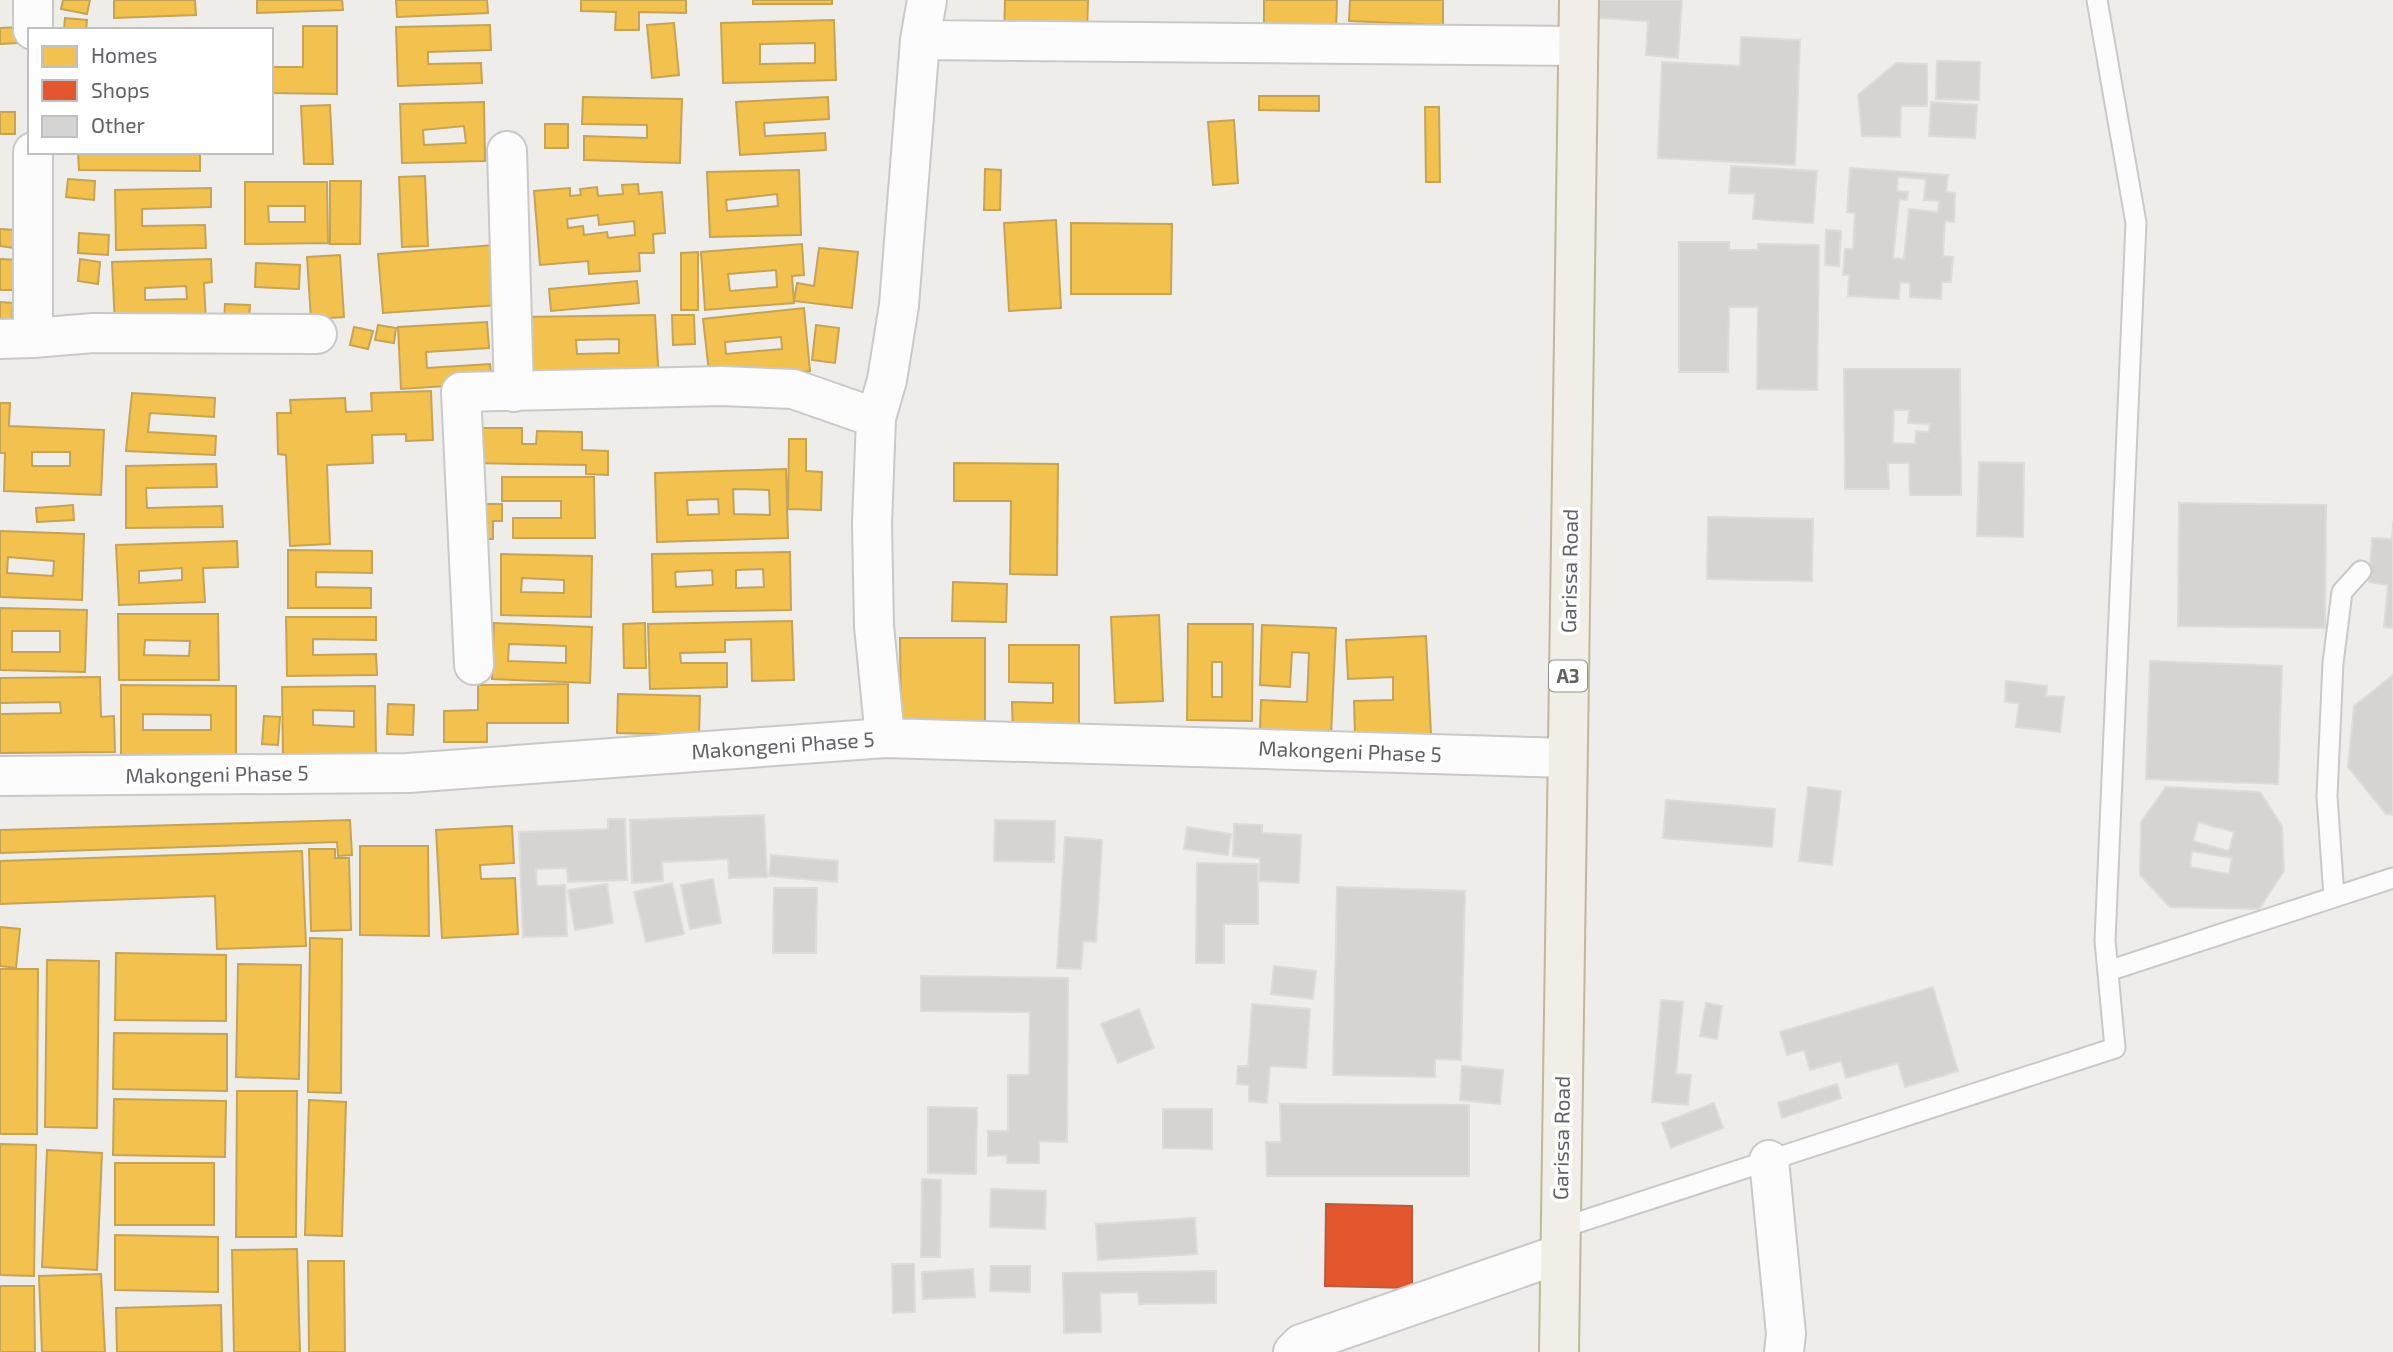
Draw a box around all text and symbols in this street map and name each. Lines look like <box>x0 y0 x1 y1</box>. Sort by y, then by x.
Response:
legend <box>28 28 273 154</box>
text: Homes <box>91 42 157 67</box>
text: Shops <box>91 77 150 102</box>
text: Other <box>91 112 146 137</box>
street label: Garissa Road <box>1555 509 1582 633</box>
road number: A3 <box>1549 660 1587 692</box>
street label: Makongeni Phase 5 <box>691 726 875 763</box>
street label: Makongeni Phase 5 <box>1258 735 1442 766</box>
street label: Makongeni Phase 5 <box>125 759 309 788</box>
street label: Garissa Road <box>1547 1076 1574 1200</box>

